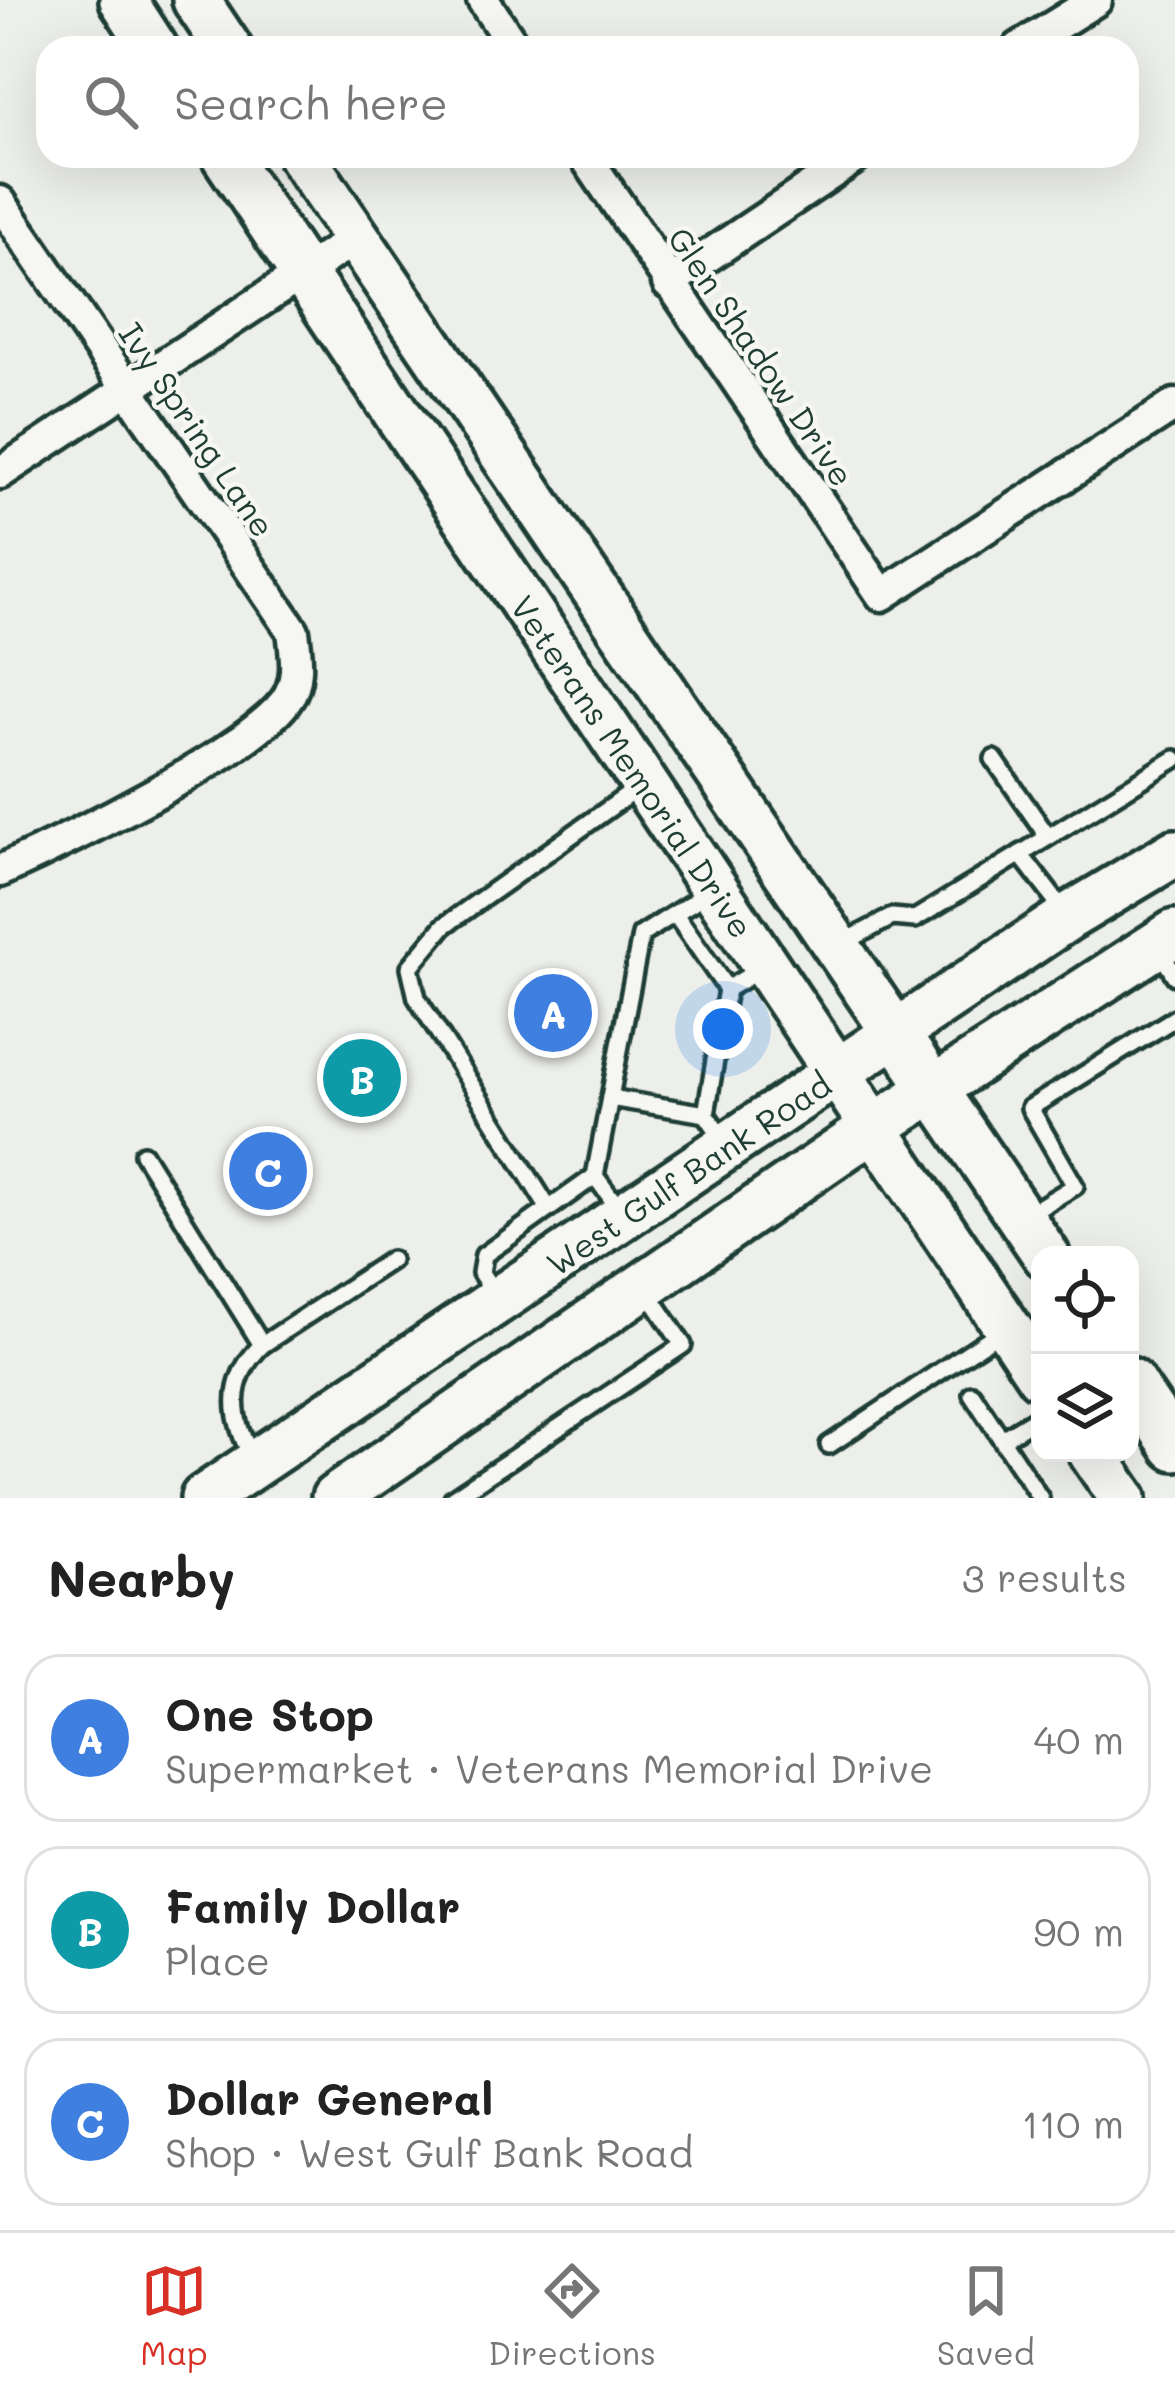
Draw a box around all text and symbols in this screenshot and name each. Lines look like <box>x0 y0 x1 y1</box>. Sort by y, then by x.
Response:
search box <box>36 36 1139 168</box>
icon: search <box>78 69 144 135</box>
text: Search here <box>174 73 448 131</box>
street label: Glen Shadow Drive <box>659 218 865 494</box>
street label: Ivy Spring Lane <box>109 313 286 545</box>
street label: Veterans Memorial Drive <box>502 586 764 946</box>
pin: A <box>514 968 592 1058</box>
your location <box>693 999 753 1059</box>
pin: B <box>323 1033 401 1123</box>
street label: West Gulf Bank Road <box>537 1062 839 1284</box>
pin: C <box>229 1126 307 1216</box>
map controls <box>1031 1246 1139 1462</box>
button: locate <box>1031 1246 1139 1354</box>
button: layers <box>1031 1354 1139 1462</box>
text: Nearby <box>48 1543 235 1610</box>
text: 3 results <box>962 1551 1127 1602</box>
text: One Stop <box>165 1684 374 1742</box>
text: A <box>76 1713 104 1764</box>
text: 40 m <box>1033 1713 1124 1764</box>
text: Supermarket · Veterans Memorial Drive <box>165 1742 933 1793</box>
text: Family Dollar <box>165 1876 460 1934</box>
text: B <box>77 1905 103 1956</box>
text: 90 m <box>1033 1905 1124 1956</box>
text: Place <box>165 1934 270 1985</box>
text: Dollar General <box>165 2068 494 2126</box>
text: C <box>76 2097 104 2148</box>
text: 110 m <box>1022 2097 1124 2148</box>
text: Shop · West Gulf Bank Road <box>165 2126 693 2177</box>
tab: Map <box>140 2258 208 2373</box>
tab: Directions <box>488 2258 656 2373</box>
tab: Saved <box>937 2258 1035 2373</box>

